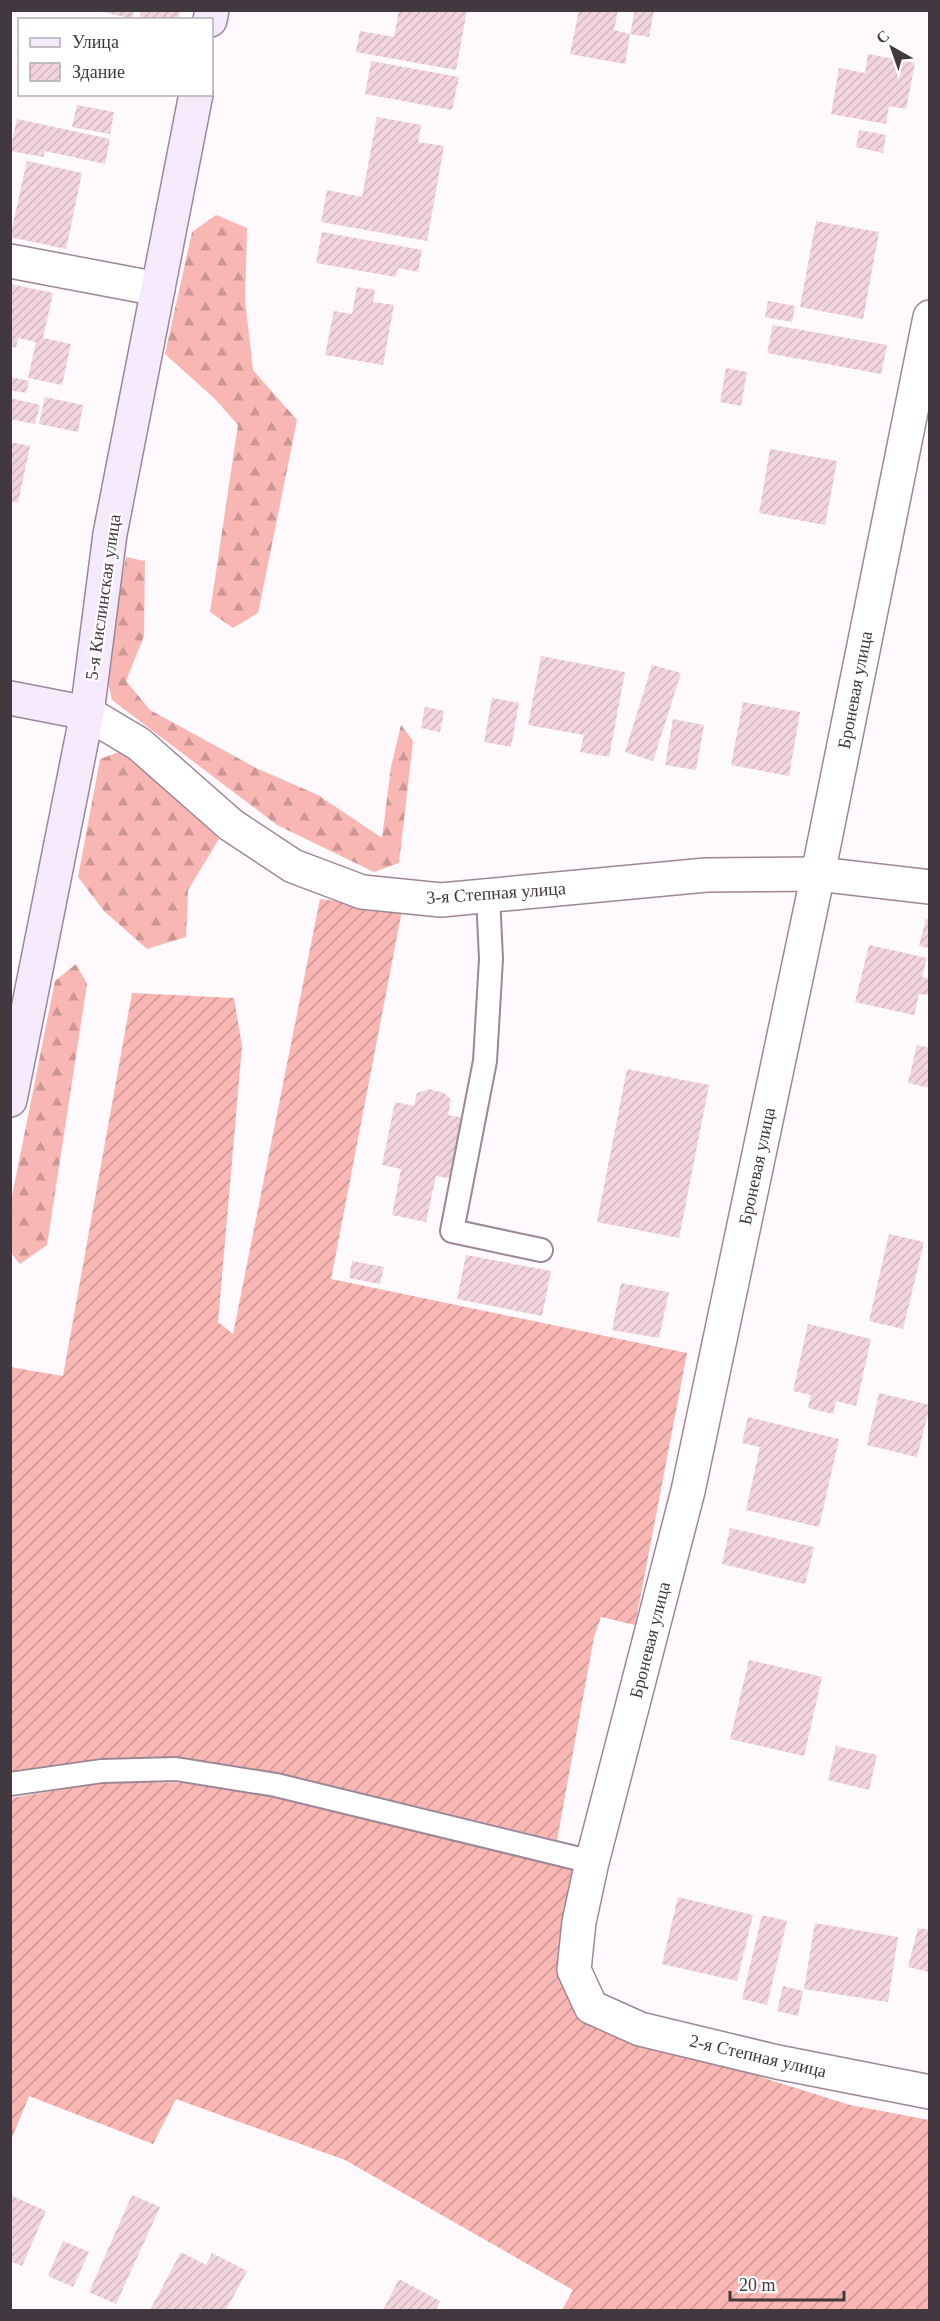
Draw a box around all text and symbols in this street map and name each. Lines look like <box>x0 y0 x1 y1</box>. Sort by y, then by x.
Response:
legend <box>18 18 213 96</box>
north arrow <box>862 18 922 78</box>
text: С <box>873 27 893 47</box>
text: Улица <box>72 32 119 52</box>
text: Здание <box>72 62 125 82</box>
street label: 5-я Кислинская улица <box>81 513 125 681</box>
street label: Броневая улица <box>834 629 876 751</box>
street label: 3-я Степная улица <box>426 878 566 908</box>
street label: Броневая улица <box>735 1105 779 1226</box>
street label: Броневая улица <box>626 1580 674 1700</box>
street label: 2-я Степная улица <box>688 2031 828 2081</box>
scale bar <box>730 2264 844 2302</box>
text: 20 m <box>739 2275 776 2295</box>

